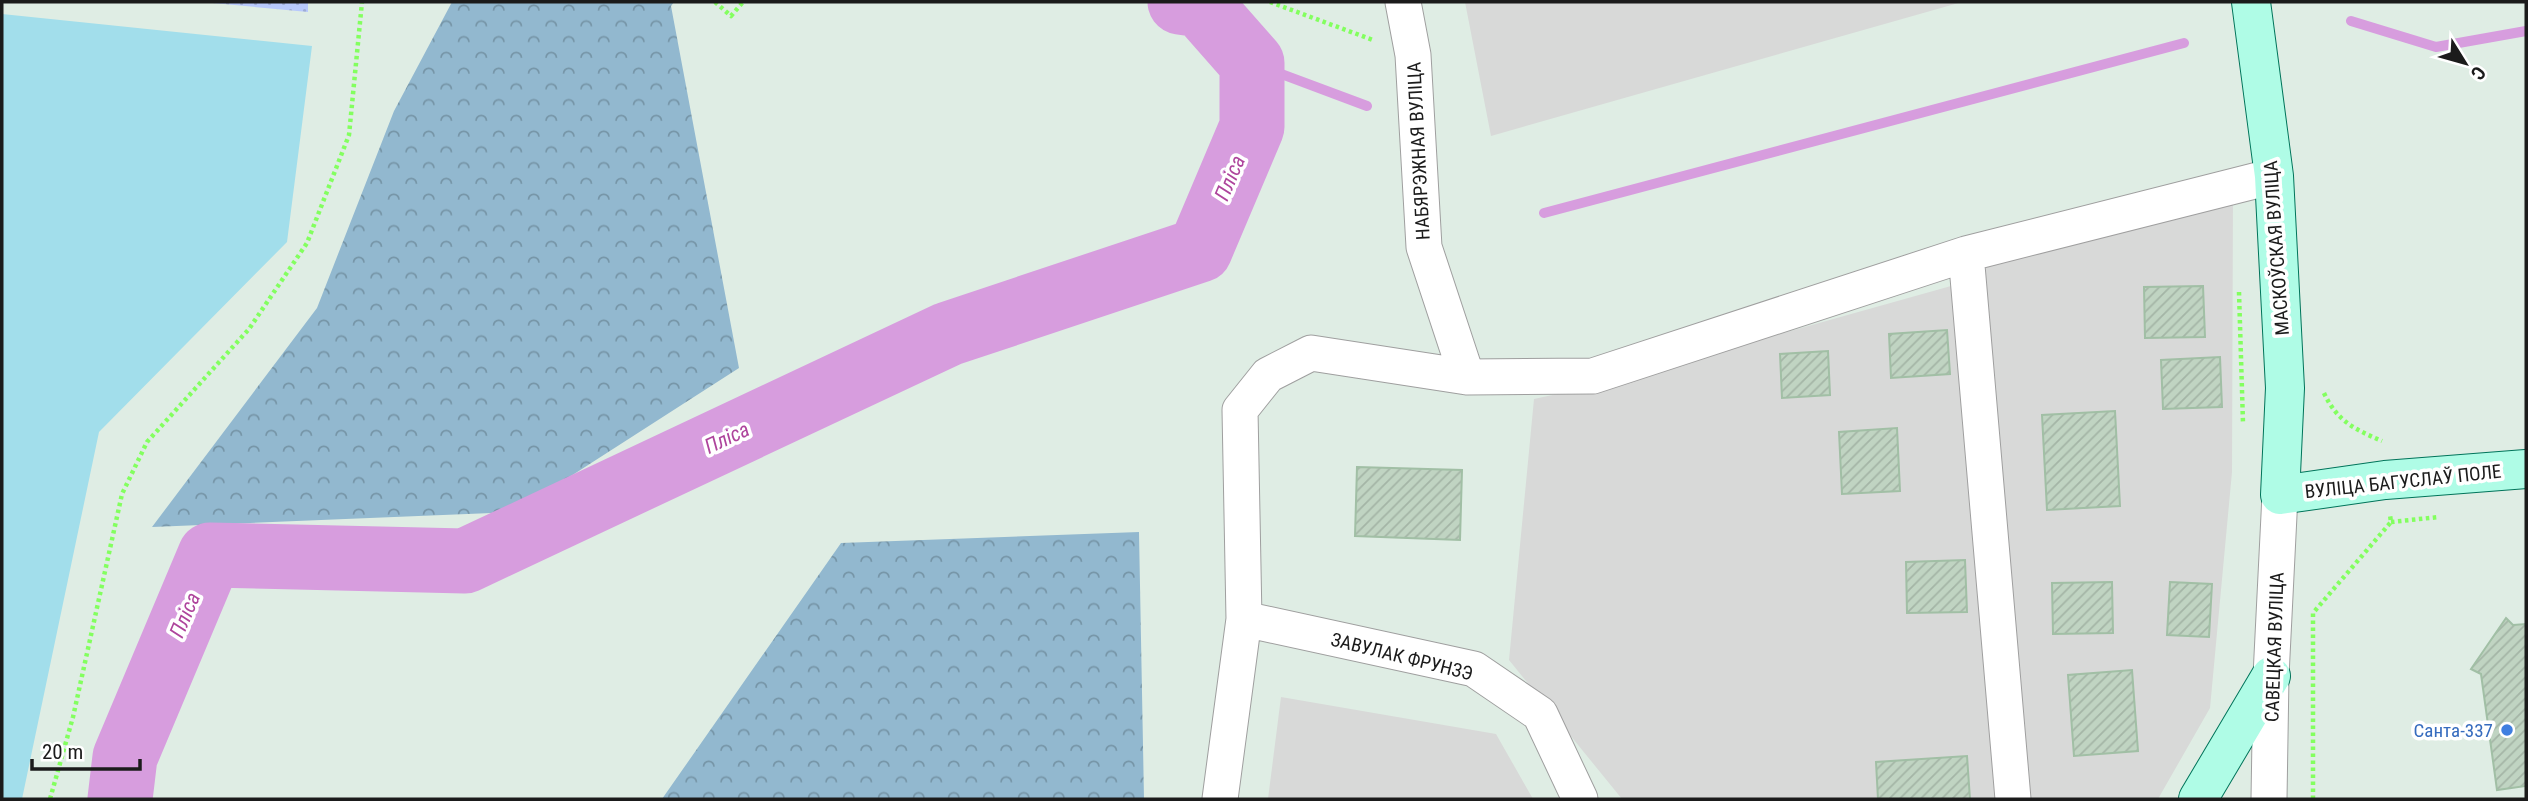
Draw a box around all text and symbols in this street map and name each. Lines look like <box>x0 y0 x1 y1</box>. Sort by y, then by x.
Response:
north arrow <box>2430 28 2500 98</box>
street label: НАБЯРЭЖНАЯ ВУЛІЦА <box>1402 61 1435 241</box>
text: С <box>2466 62 2491 84</box>
water label: Пліса <box>1210 152 1250 204</box>
street label: МАСКОЎСКАЯ ВУЛІЦА <box>2259 160 2294 336</box>
water label: Пліса <box>701 417 753 459</box>
street label: ВУЛІЦА БАГУСЛАЎ ПОЛЕ <box>2304 460 2502 503</box>
street label: САВЕЦКАЯ ВУЛІЦА <box>2260 572 2289 722</box>
water label: Пліса <box>165 589 205 641</box>
street label: ЗАВУЛАК ФРУНЗЭ <box>1329 628 1475 685</box>
place label: Санта-337 <box>2414 719 2493 742</box>
marker: Санта-337 <box>2499 722 2515 738</box>
scale bar <box>32 728 140 772</box>
text: 20 m <box>42 740 83 764</box>

